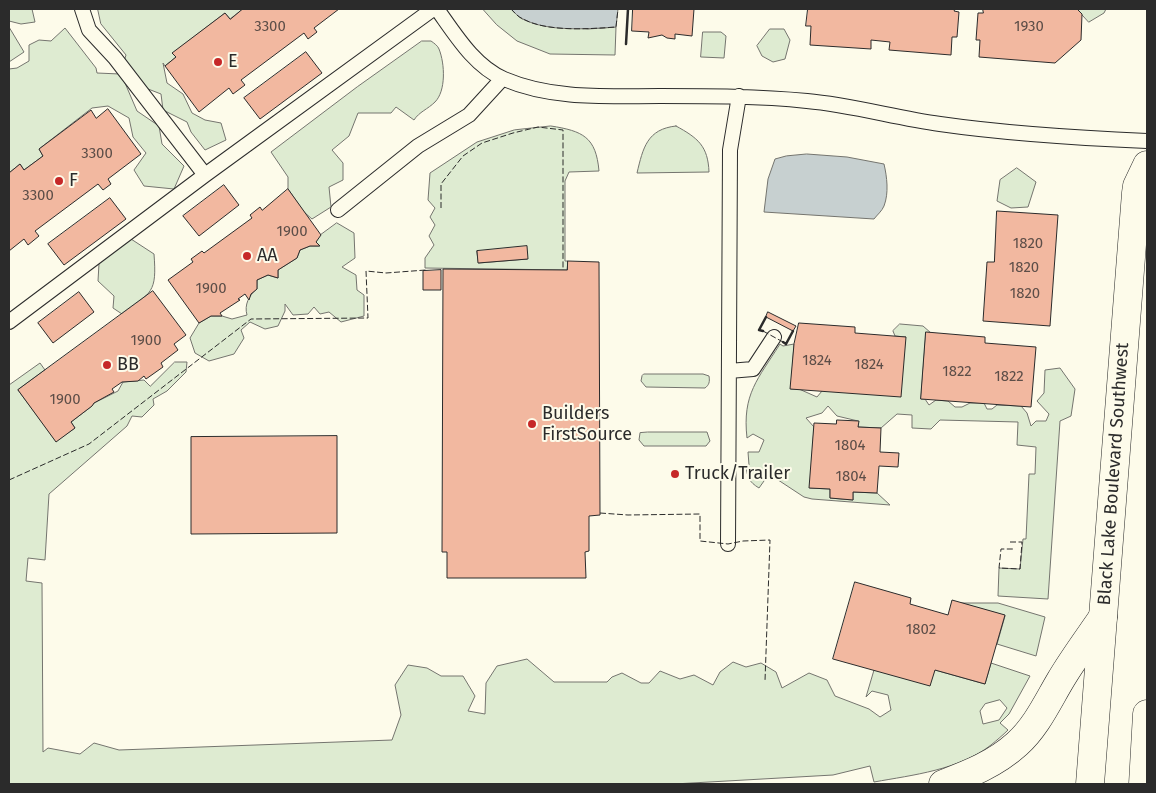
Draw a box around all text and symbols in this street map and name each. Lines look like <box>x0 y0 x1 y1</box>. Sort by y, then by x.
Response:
house number: 3300 <box>254 18 286 36</box>
house number: 1930 <box>1014 18 1044 36</box>
place label: E <box>228 51 238 73</box>
marker: E <box>212 56 224 68</box>
house number: 3300 <box>81 145 113 163</box>
place label: F <box>69 170 78 192</box>
marker: F <box>53 175 65 187</box>
house number: 3300 <box>22 187 54 205</box>
house number: 1900 <box>276 223 308 241</box>
house number: 1820 <box>1013 235 1043 253</box>
place label: AA <box>257 245 278 267</box>
marker: AA <box>241 250 253 262</box>
house number: 1820 <box>1009 259 1039 277</box>
house number: 1900 <box>195 280 227 298</box>
house number: 1820 <box>1010 285 1040 303</box>
house number: 1900 <box>130 332 162 350</box>
street label: Black Lake Boulevard Southwest <box>1094 342 1134 606</box>
house number: 1824 <box>802 352 832 370</box>
place label: BB <box>117 354 139 376</box>
house number: 1824 <box>854 356 884 374</box>
marker: BB <box>101 359 113 371</box>
house number: 1822 <box>942 363 972 381</box>
house number: 1822 <box>994 368 1024 386</box>
house number: 1900 <box>49 391 81 409</box>
place label: Builders FirstSource <box>542 403 632 446</box>
marker: Builders FirstSource <box>526 418 538 430</box>
house number: 1804 <box>834 437 866 455</box>
place label: Truck/Trailer <box>685 463 790 485</box>
marker: Truck/Trailer <box>669 468 681 480</box>
house number: 1804 <box>835 468 867 486</box>
house number: 1802 <box>906 621 936 639</box>

